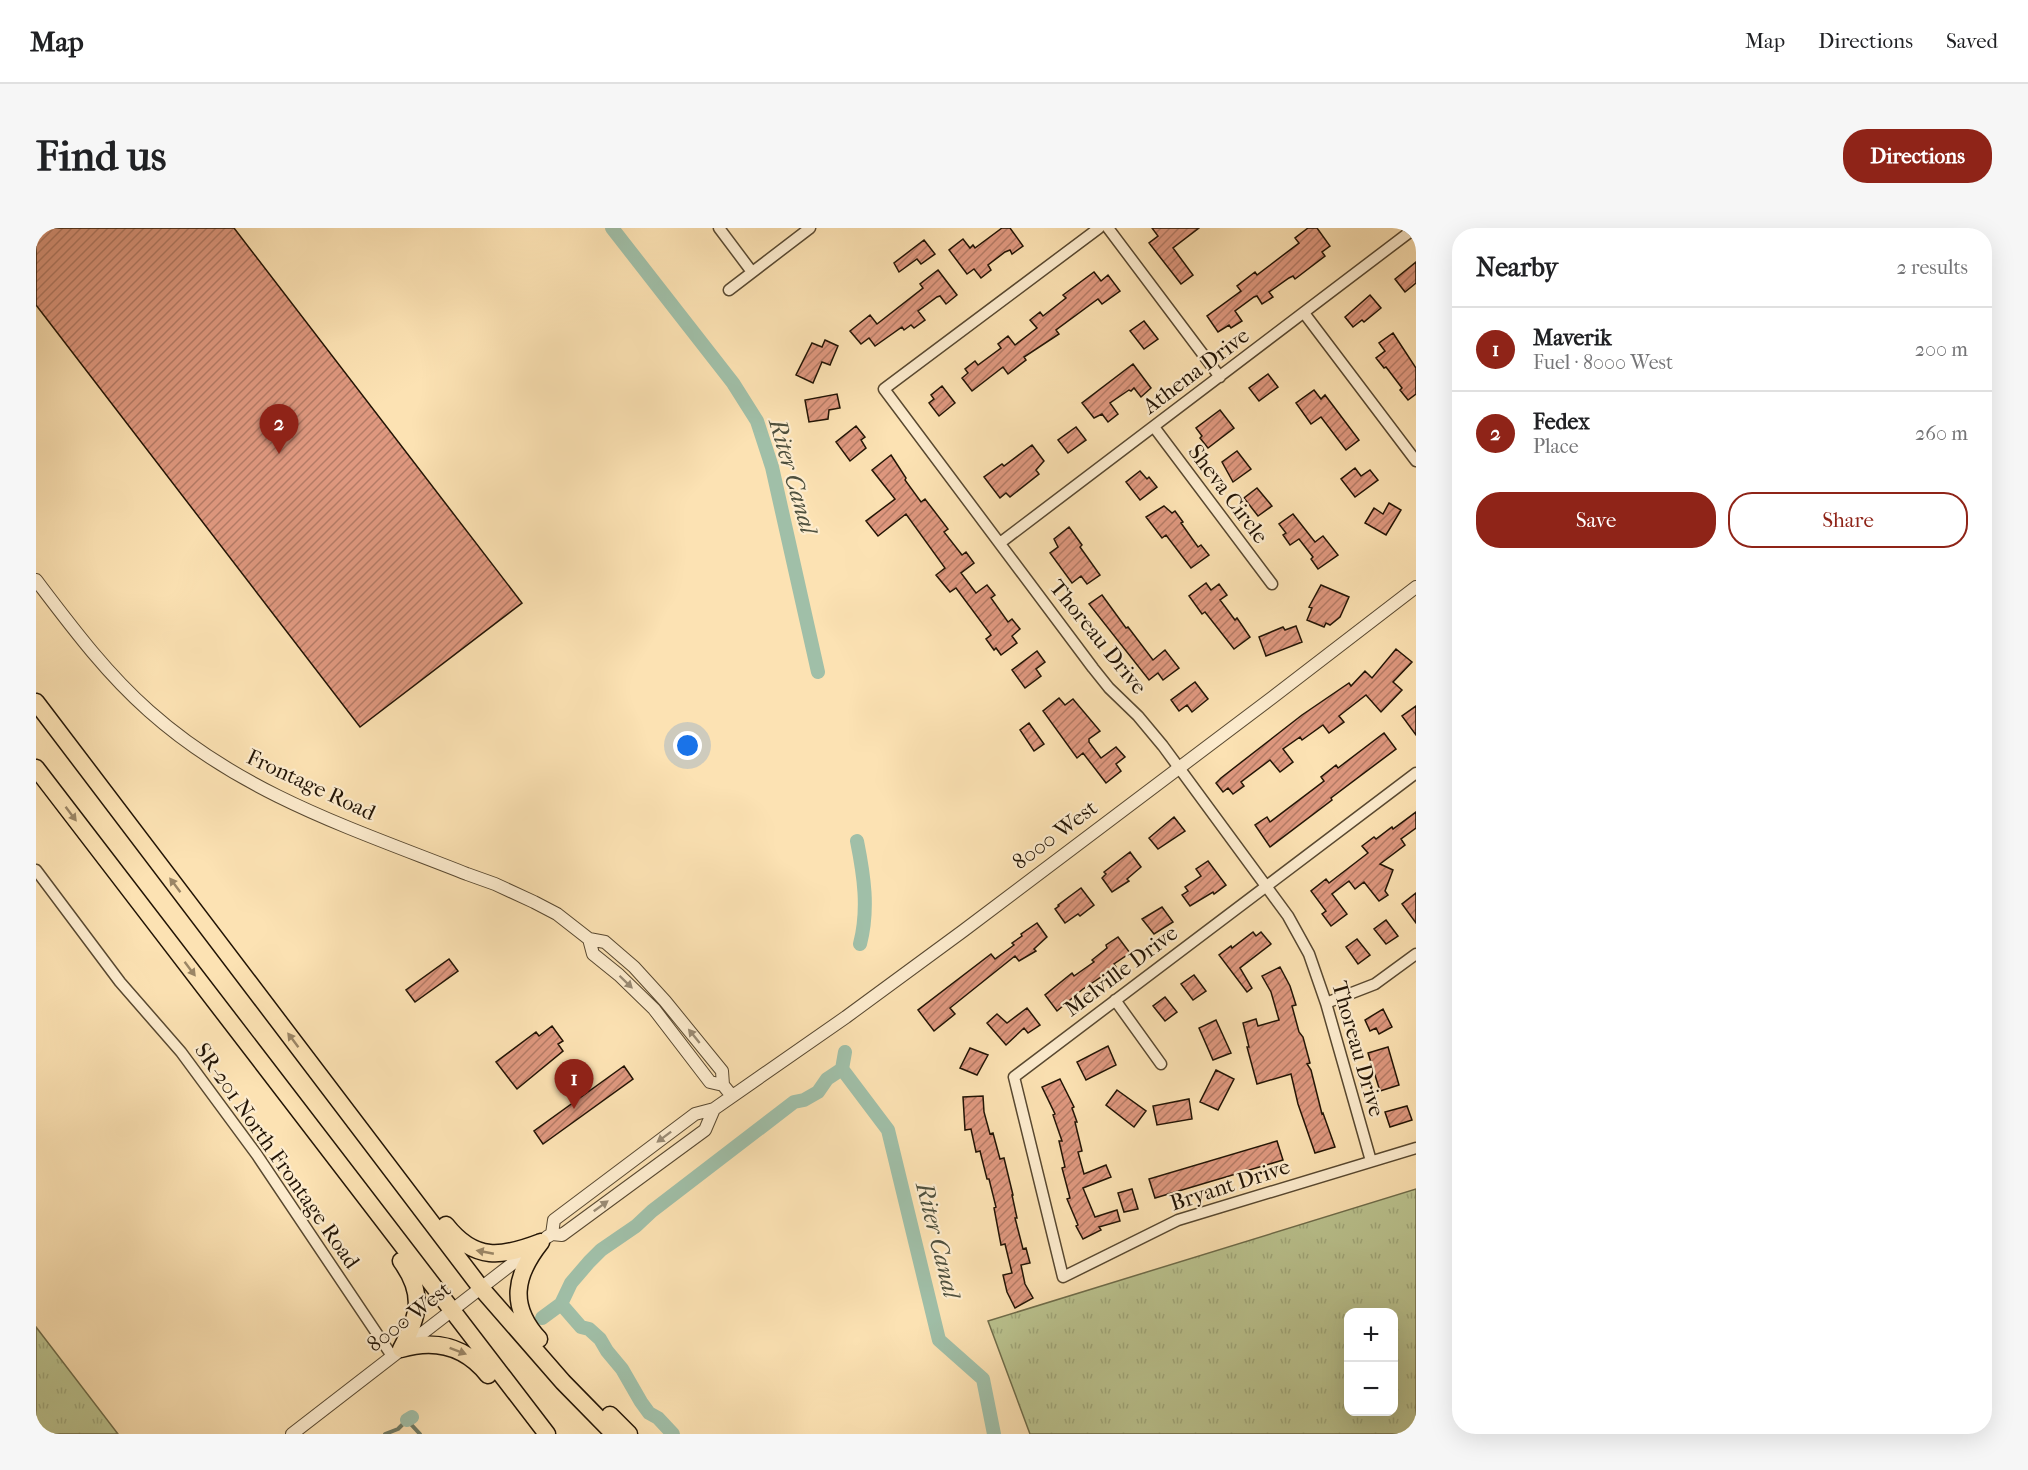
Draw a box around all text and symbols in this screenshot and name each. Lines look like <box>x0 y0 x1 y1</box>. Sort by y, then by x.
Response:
text: Map <box>30 25 84 58</box>
text: Map <box>1745 29 1785 53</box>
text: Directions <box>1818 29 1913 53</box>
text: Saved <box>1946 29 1998 53</box>
button: Directions <box>1843 129 1992 183</box>
text: Find us <box>36 132 166 181</box>
text: Nearby <box>1476 252 1558 283</box>
text: 2 results <box>1897 256 1968 279</box>
street label: Athena Drive <box>1137 322 1254 420</box>
text: Maverik <box>1533 325 1612 351</box>
text: 1 <box>1492 338 1499 361</box>
text: 200 m <box>1915 338 1968 361</box>
text: Fuel · 8000 West <box>1533 351 1673 374</box>
pin: 2 <box>260 404 298 454</box>
text: Fedex <box>1533 409 1590 435</box>
water label: Riter Canal <box>763 414 824 539</box>
text: 2 <box>1490 422 1501 445</box>
text: 260 m <box>1915 422 1968 445</box>
text: Place <box>1533 435 1579 458</box>
street label: Sheva Circle <box>1182 440 1274 549</box>
button: Save <box>1476 492 1716 548</box>
button: Share <box>1728 492 1968 548</box>
street label: Thoreau Drive <box>1044 575 1152 700</box>
your location <box>673 731 702 760</box>
street label: Frontage Road <box>243 744 380 827</box>
street label: 8000 West <box>1008 795 1103 875</box>
one-way arrow <box>65 806 78 822</box>
one-way arrow <box>169 877 181 893</box>
street label: Melville Drive <box>1059 920 1183 1022</box>
one-way arrow <box>183 962 195 977</box>
one-way arrow <box>619 974 633 988</box>
street label: Thoreau Drive <box>1326 978 1390 1120</box>
one-way arrow <box>687 1028 700 1044</box>
one-way arrow <box>287 1033 299 1048</box>
street label: SR-201 North Frontage Road <box>189 1038 366 1275</box>
pin: 1 <box>554 1060 594 1109</box>
one-way arrow <box>657 1131 672 1143</box>
street label: Bryant Drive <box>1167 1153 1293 1217</box>
water label: Riter Canal <box>910 1178 967 1304</box>
one-way arrow <box>593 1200 609 1212</box>
one-way arrow <box>475 1247 494 1256</box>
street label: 8000 West <box>362 1276 456 1358</box>
map controls <box>1344 1308 1398 1416</box>
button: + <box>1344 1308 1398 1362</box>
one-way arrow <box>449 1347 467 1357</box>
button: − <box>1344 1362 1398 1416</box>

